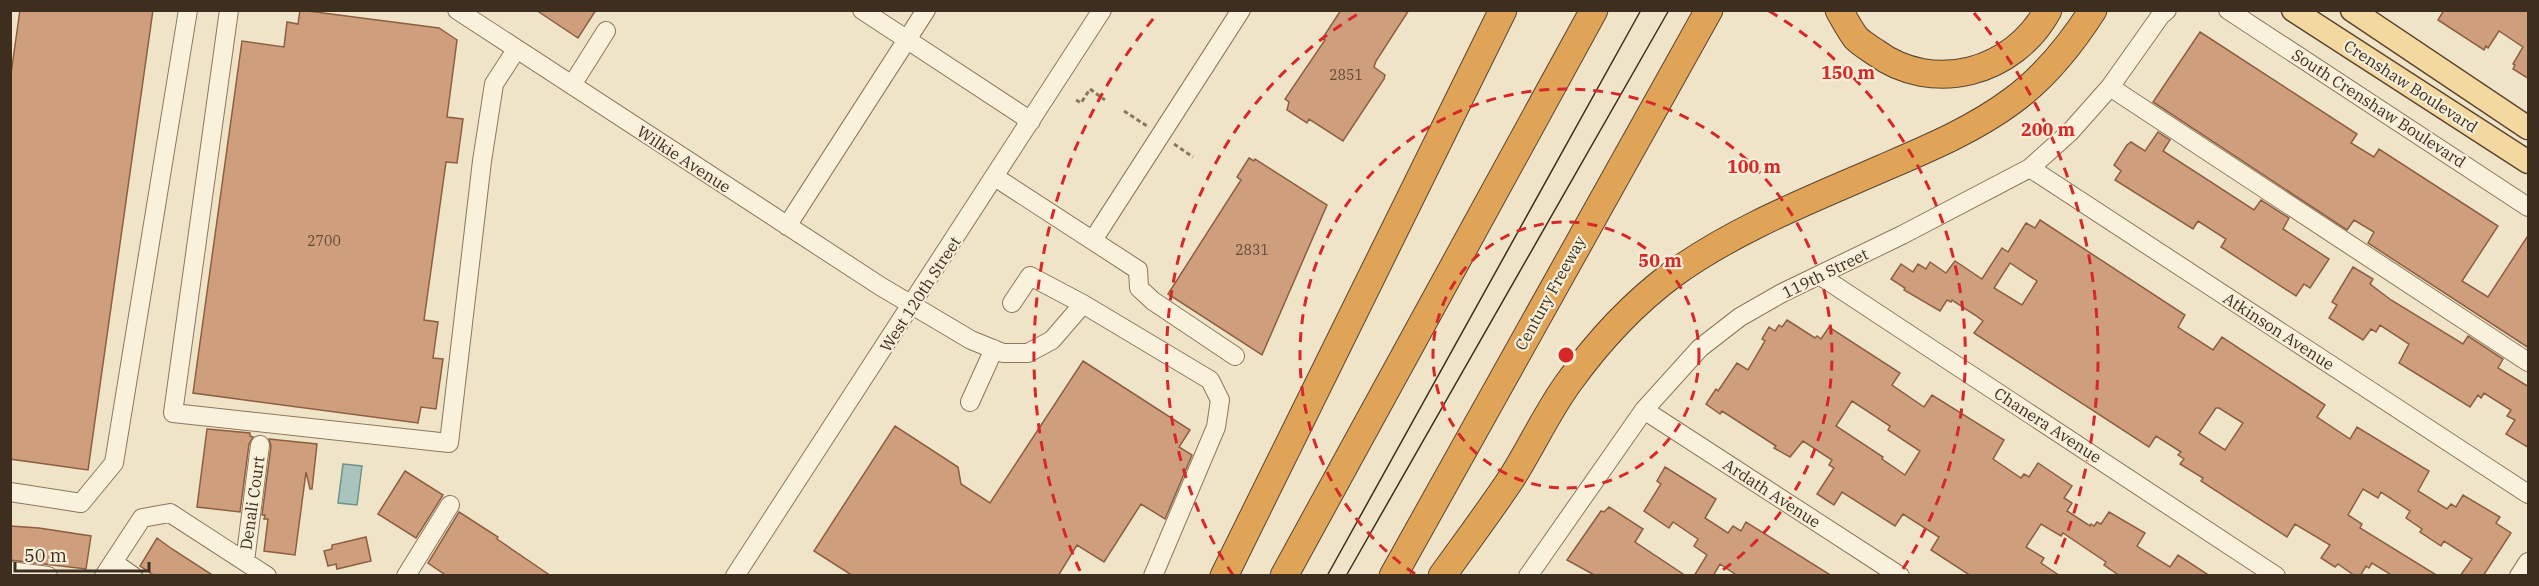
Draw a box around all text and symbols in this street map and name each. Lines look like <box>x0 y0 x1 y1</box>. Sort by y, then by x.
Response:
street label: Crenshaw Boulevard <box>2340 35 2482 137</box>
street label: South Crenshaw Boulevard <box>2288 44 2470 172</box>
text: 150 m <box>1821 61 1876 84</box>
house number: 2851 <box>1329 66 1363 84</box>
text: 200 m <box>2021 118 2076 141</box>
street label: Wilkie Avenue <box>633 121 735 197</box>
text: 100 m <box>1727 155 1782 178</box>
house number: 2700 <box>307 232 341 250</box>
street label: West 120th Street <box>875 232 965 355</box>
street label: Century Freeway <box>1510 232 1590 354</box>
house number: 2831 <box>1235 241 1269 259</box>
street label: 119th Street <box>1779 243 1872 302</box>
text: 50 m <box>1638 249 1682 272</box>
street label: Atkinson Avenue <box>2220 288 2338 374</box>
centre of rings <box>1556 345 1576 365</box>
street label: Chanera Avenue <box>1991 383 2105 467</box>
street label: Ardath Avenue <box>1720 454 1824 532</box>
street label: Denali Court <box>236 455 269 551</box>
scale bar <box>15 535 148 573</box>
text: 50 m <box>24 544 67 567</box>

